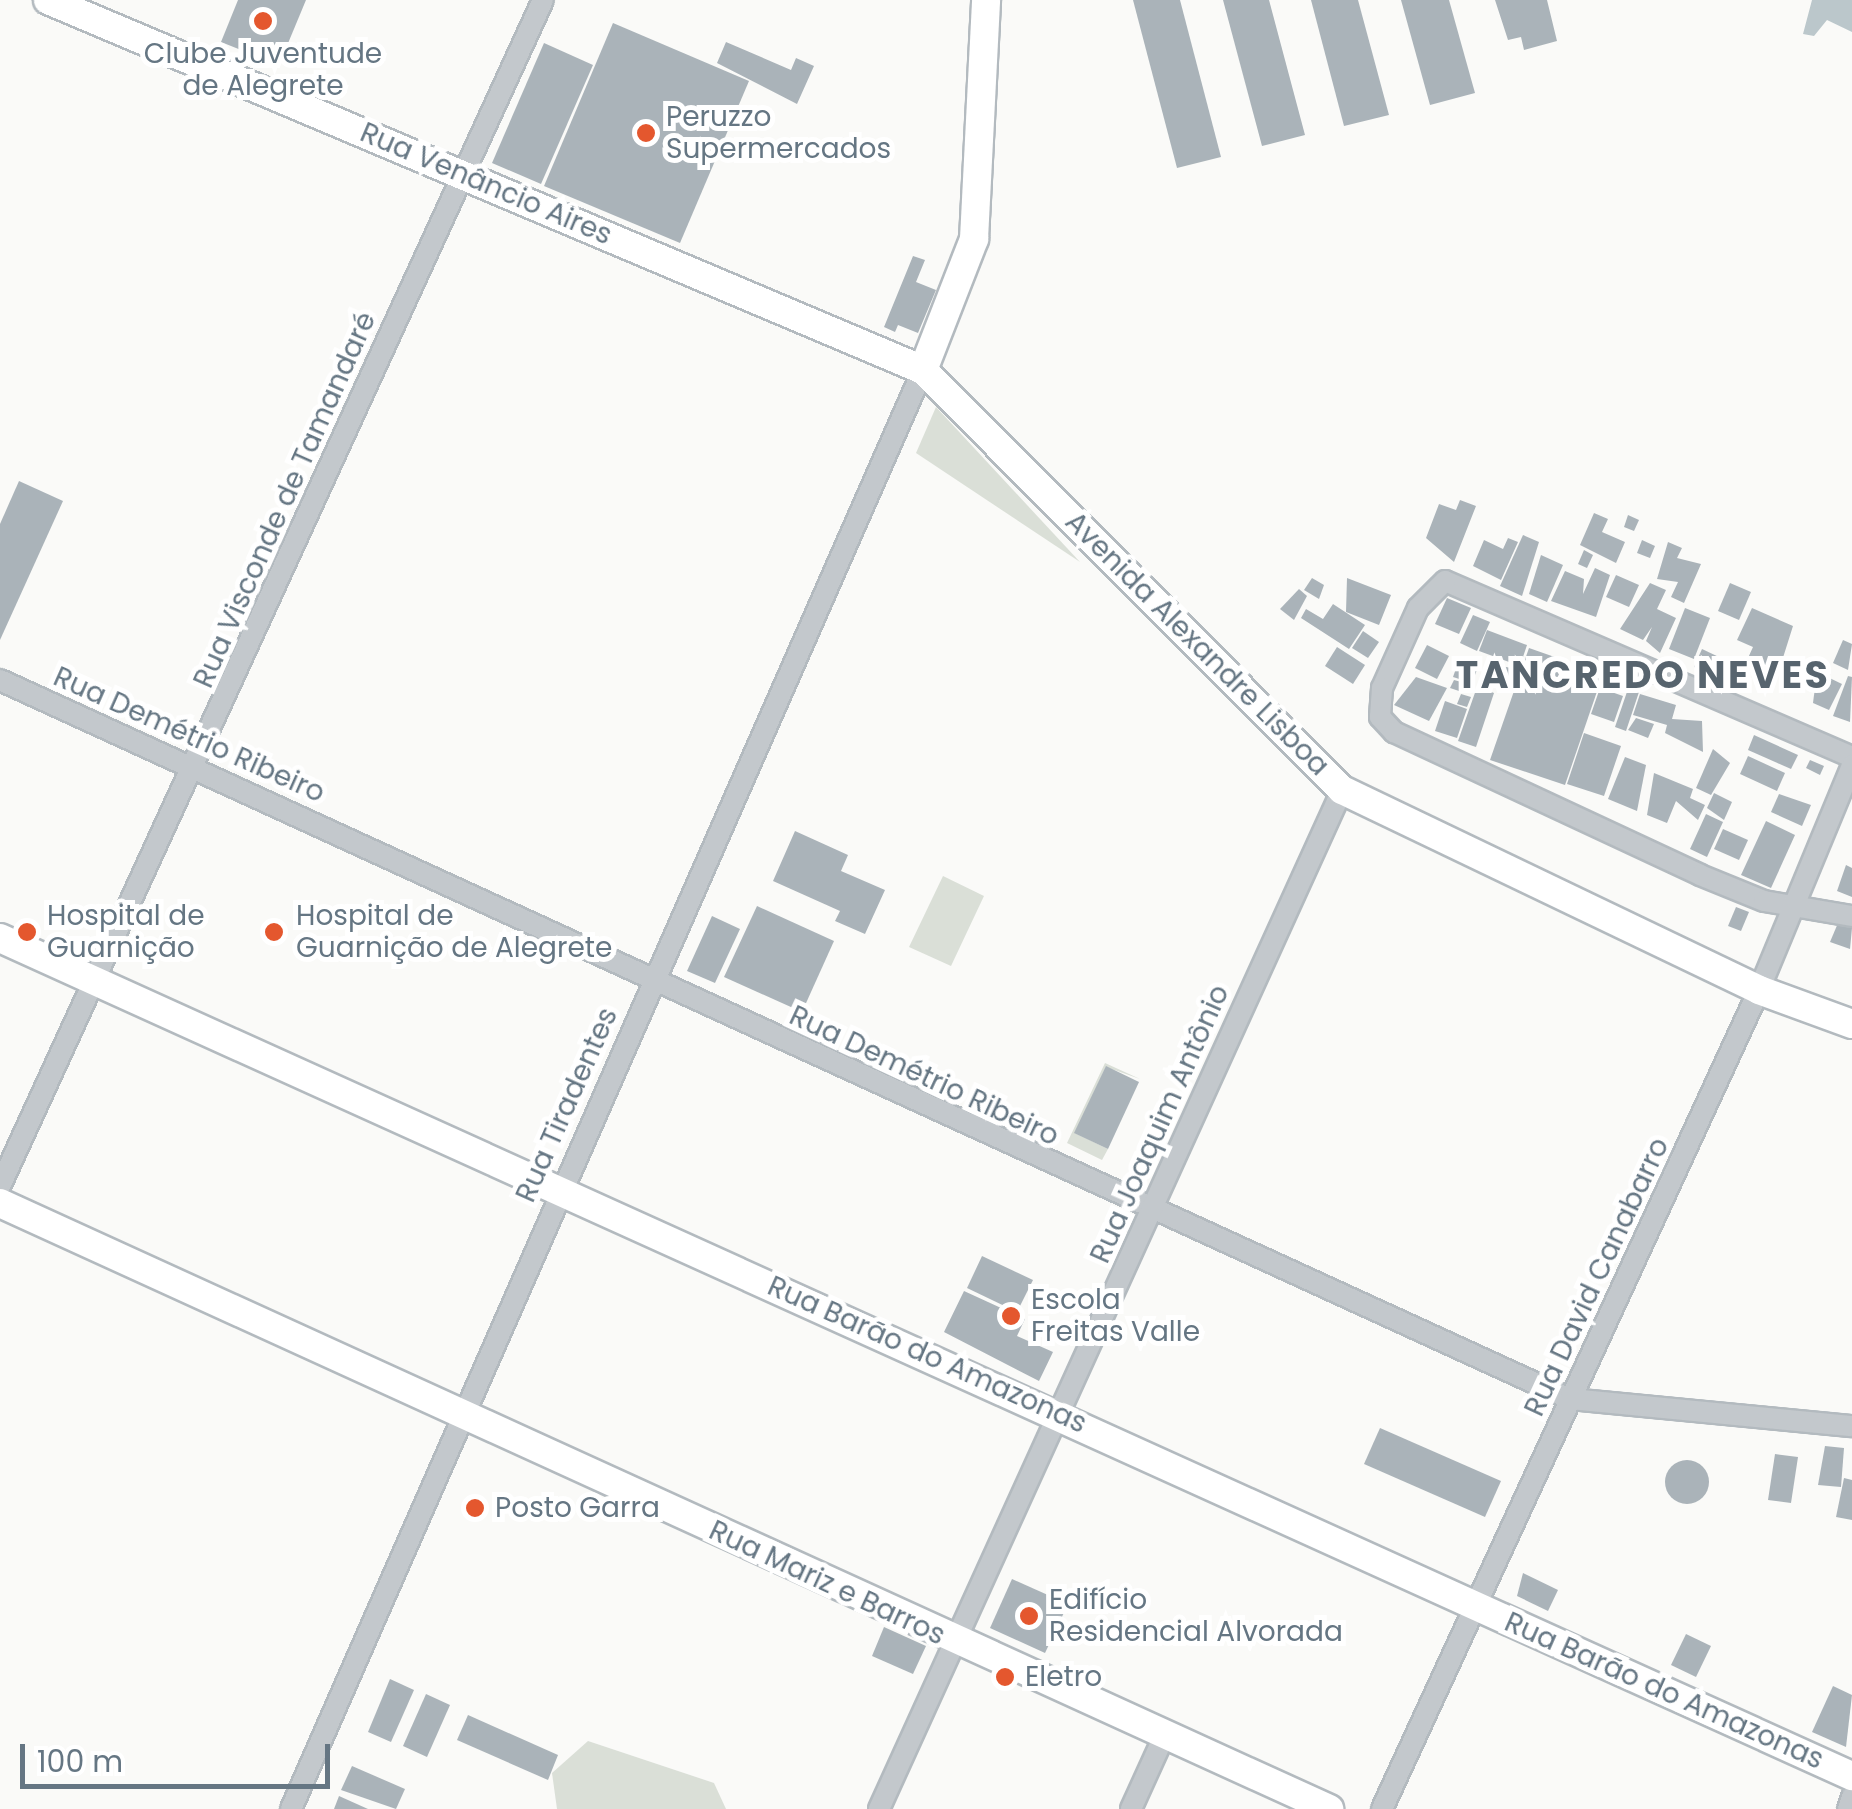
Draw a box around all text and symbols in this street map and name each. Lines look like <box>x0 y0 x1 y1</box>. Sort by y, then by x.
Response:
marker: Clube Juventude de Alegrete <box>252 10 274 32</box>
place label: Clube Juventude de Alegrete <box>144 37 382 103</box>
place label: Peruzzo Supermercados <box>666 100 891 166</box>
street label: Rua Venâncio Aires <box>355 116 617 252</box>
marker: Peruzzo Supermercados <box>635 122 657 144</box>
street label: Rua Visconde de Tamandaré <box>187 307 383 693</box>
street label: Avenida Alexandre Lisboa <box>1058 505 1336 783</box>
district label: TANCREDO NEVES <box>1456 652 1830 698</box>
street label: Rua Demétrio Ribeiro <box>48 660 330 810</box>
place label: Hospital de Guarnição <box>47 899 204 965</box>
place label: Hospital de Guarnição de Alegrete <box>296 899 612 965</box>
marker: Hospital de Guarnição de Alegrete <box>261 919 287 945</box>
marker: Hospital de Guarnição <box>16 921 38 943</box>
street label: Rua Joaquim Antônio <box>1083 980 1237 1268</box>
street label: Rua Demétrio Ribeiro <box>784 999 1064 1153</box>
street label: Rua Tiradentes <box>509 1003 625 1207</box>
street label: Rua David Canabarro <box>1518 1133 1676 1421</box>
street label: Rua Barão do Amazonas <box>762 1269 1092 1441</box>
place label: Escola Freitas Valle <box>1031 1283 1200 1349</box>
marker: Escola Freitas Valle <box>1000 1305 1022 1327</box>
place label: Posto Garra <box>495 1491 660 1525</box>
marker: Posto Garra <box>464 1497 486 1519</box>
street label: Rua Mariz e Barros <box>704 1514 950 1652</box>
place label: Edifício Residencial Alvorada <box>1049 1583 1343 1649</box>
marker: Edifício Residencial Alvorada <box>1018 1605 1040 1627</box>
street label: Rua Barão do Amazonas <box>1499 1605 1829 1777</box>
place label: Eletro <box>1025 1660 1102 1694</box>
marker: Eletro <box>994 1666 1016 1688</box>
scale bar <box>25 1724 335 1786</box>
text: 100 m <box>37 1740 123 1783</box>

